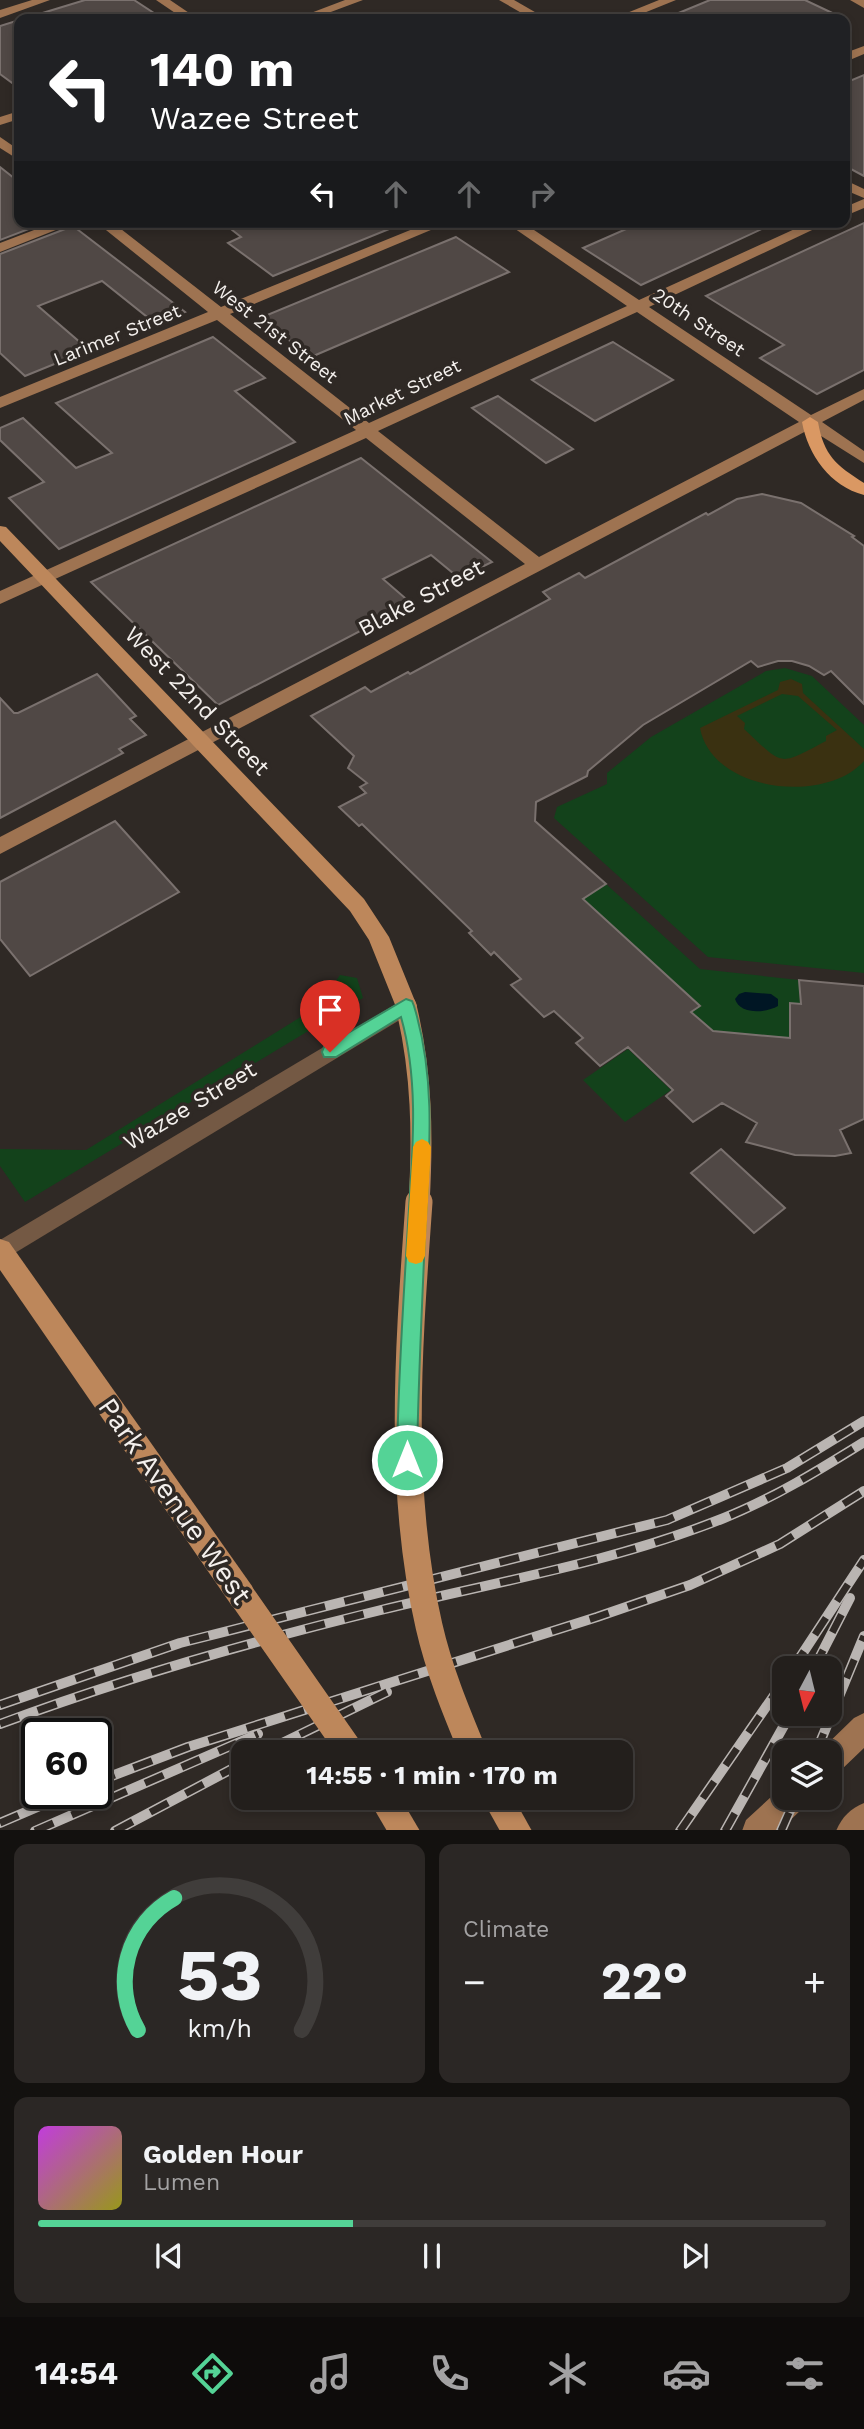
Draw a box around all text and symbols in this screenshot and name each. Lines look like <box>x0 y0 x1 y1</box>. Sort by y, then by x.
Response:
text: 140 m <box>150 40 294 98</box>
icon: left <box>35 42 126 133</box>
text: Wazee Street <box>150 99 359 137</box>
icon: left <box>304 175 342 213</box>
icon: ahead <box>377 175 415 213</box>
icon: ahead <box>450 175 488 213</box>
icon: right <box>523 175 561 213</box>
street label: West 21st Street <box>208 276 342 388</box>
street label: 20th Street <box>649 283 750 361</box>
street label: Larimer Street <box>50 299 184 371</box>
street label: Market Street <box>340 354 464 430</box>
street label: Blake Street <box>354 554 489 642</box>
street label: West 22nd Street <box>119 621 275 781</box>
pin <box>300 980 360 1052</box>
icon: arrive <box>311 991 349 1029</box>
street label: Wazee Street <box>119 1056 262 1156</box>
street label: Park Avenue West <box>91 1391 259 1611</box>
position arrow <box>370 1423 444 1497</box>
north arrow <box>772 1656 842 1726</box>
map controls <box>772 1656 842 1810</box>
speed limit sign: 60 <box>21 1718 112 1809</box>
button: layers <box>772 1740 842 1810</box>
text: 14:55 · 1 min · 170 m <box>306 1760 558 1790</box>
text: Climate <box>463 1916 549 1943</box>
text: 53 <box>177 1932 262 2018</box>
text: 22° <box>601 1951 688 2012</box>
text: − <box>463 1960 486 2004</box>
text: + <box>803 1960 826 2004</box>
text: km/h <box>187 2013 252 2042</box>
text: Golden Hour <box>143 2139 303 2169</box>
text: Lumen <box>143 2169 220 2196</box>
icon: previous <box>150 2237 188 2275</box>
icon: pause <box>413 2237 451 2275</box>
icon: next <box>676 2237 714 2275</box>
icon: directions <box>188 2349 237 2398</box>
icon: music <box>306 2349 355 2398</box>
icon: phone <box>425 2349 474 2398</box>
icon: climate <box>543 2349 592 2398</box>
icon: car <box>662 2349 711 2398</box>
icon: filters <box>780 2349 829 2398</box>
text: 14:54 <box>35 2354 118 2392</box>

